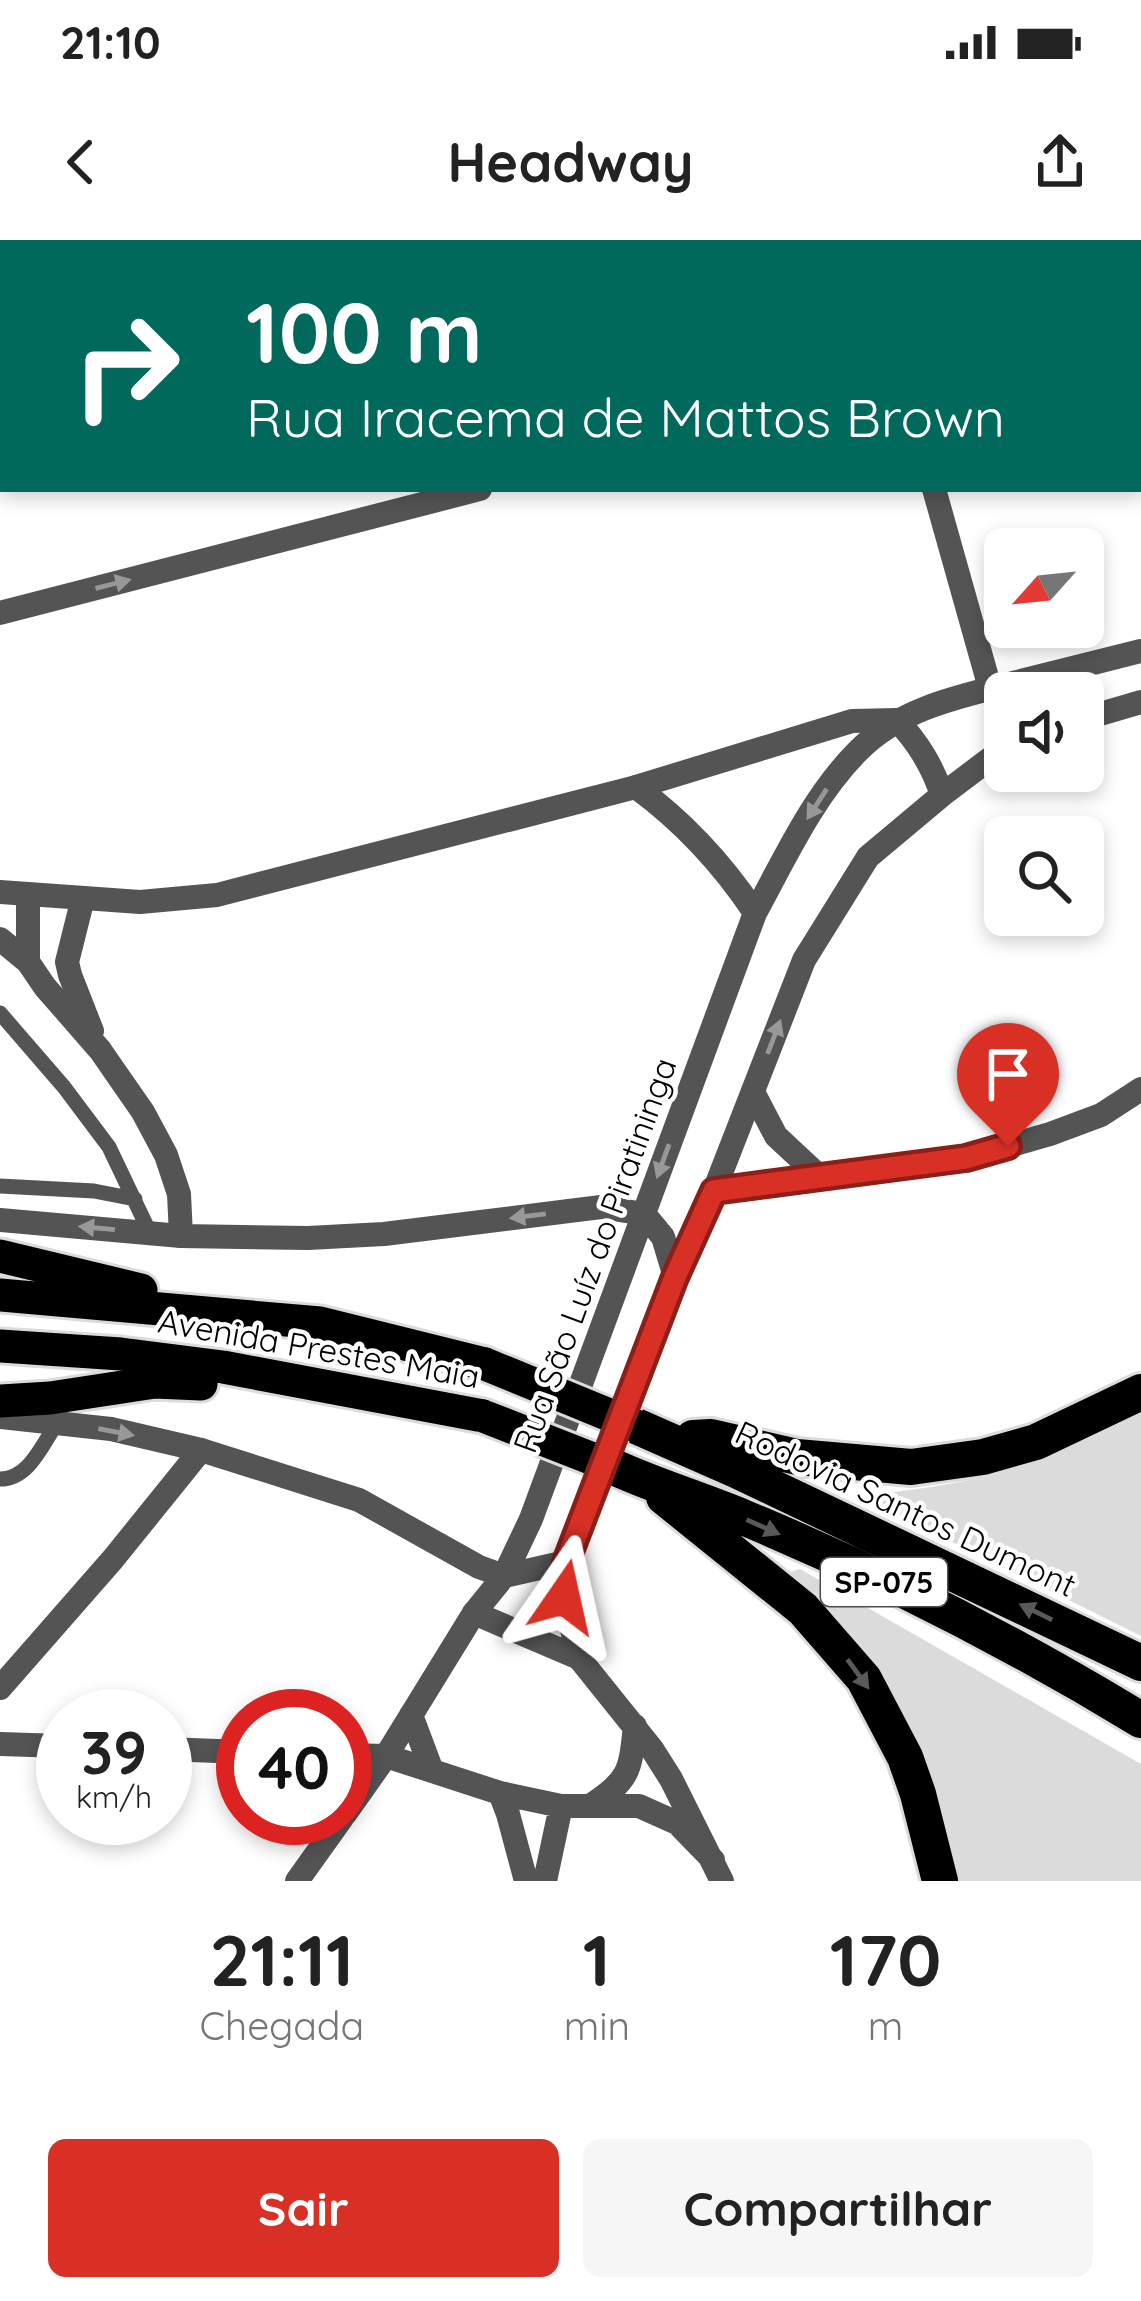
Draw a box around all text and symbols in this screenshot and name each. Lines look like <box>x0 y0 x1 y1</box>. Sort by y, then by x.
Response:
text: 21:10 <box>60 14 161 70</box>
text: Headway <box>447 128 694 196</box>
icon: back <box>48 129 114 195</box>
icon: share <box>1027 129 1093 195</box>
text: 100 m <box>246 279 483 384</box>
icon: right <box>48 288 204 444</box>
text: Rua Iracema de Mattos Brown <box>246 383 1005 451</box>
north arrow <box>984 528 1104 648</box>
map controls <box>984 528 1104 936</box>
one-way arrow <box>95 573 132 592</box>
button: sound <box>984 672 1104 792</box>
one-way arrow <box>807 787 829 820</box>
button: search <box>984 816 1104 936</box>
one-way arrow <box>766 1019 785 1055</box>
pin <box>957 1023 1059 1146</box>
icon: arrive <box>975 1041 1041 1107</box>
street label: Rua São Luíz do Piratininga <box>503 1052 685 1458</box>
one-way arrow <box>653 1143 672 1179</box>
one-way arrow <box>509 1207 546 1226</box>
one-way arrow <box>78 1218 116 1237</box>
street label: Avenida Prestes Maia <box>155 1300 483 1396</box>
street label: Rodovia Santos Dumont <box>729 1411 1083 1605</box>
one-way arrow <box>98 1423 135 1442</box>
one-way arrow <box>746 1517 781 1537</box>
position arrow <box>501 1534 627 1660</box>
road number: SP-075 <box>821 1558 947 1606</box>
one-way arrow <box>1018 1602 1053 1622</box>
one-way arrow <box>845 1658 869 1690</box>
speed limit sign: 40 <box>216 1689 372 1845</box>
text: 39 <box>81 1714 147 1789</box>
text: km/h <box>76 1778 152 1816</box>
text: 21:11 <box>209 1914 354 2004</box>
text: 1 <box>583 1914 611 2004</box>
text: 170 <box>830 1914 941 2004</box>
text: Chegada <box>200 2001 364 2050</box>
text: min <box>564 2001 630 2050</box>
text: m <box>868 2001 903 2050</box>
button: Sair <box>48 2139 559 2277</box>
button: Compartilhar <box>583 2139 1093 2277</box>

